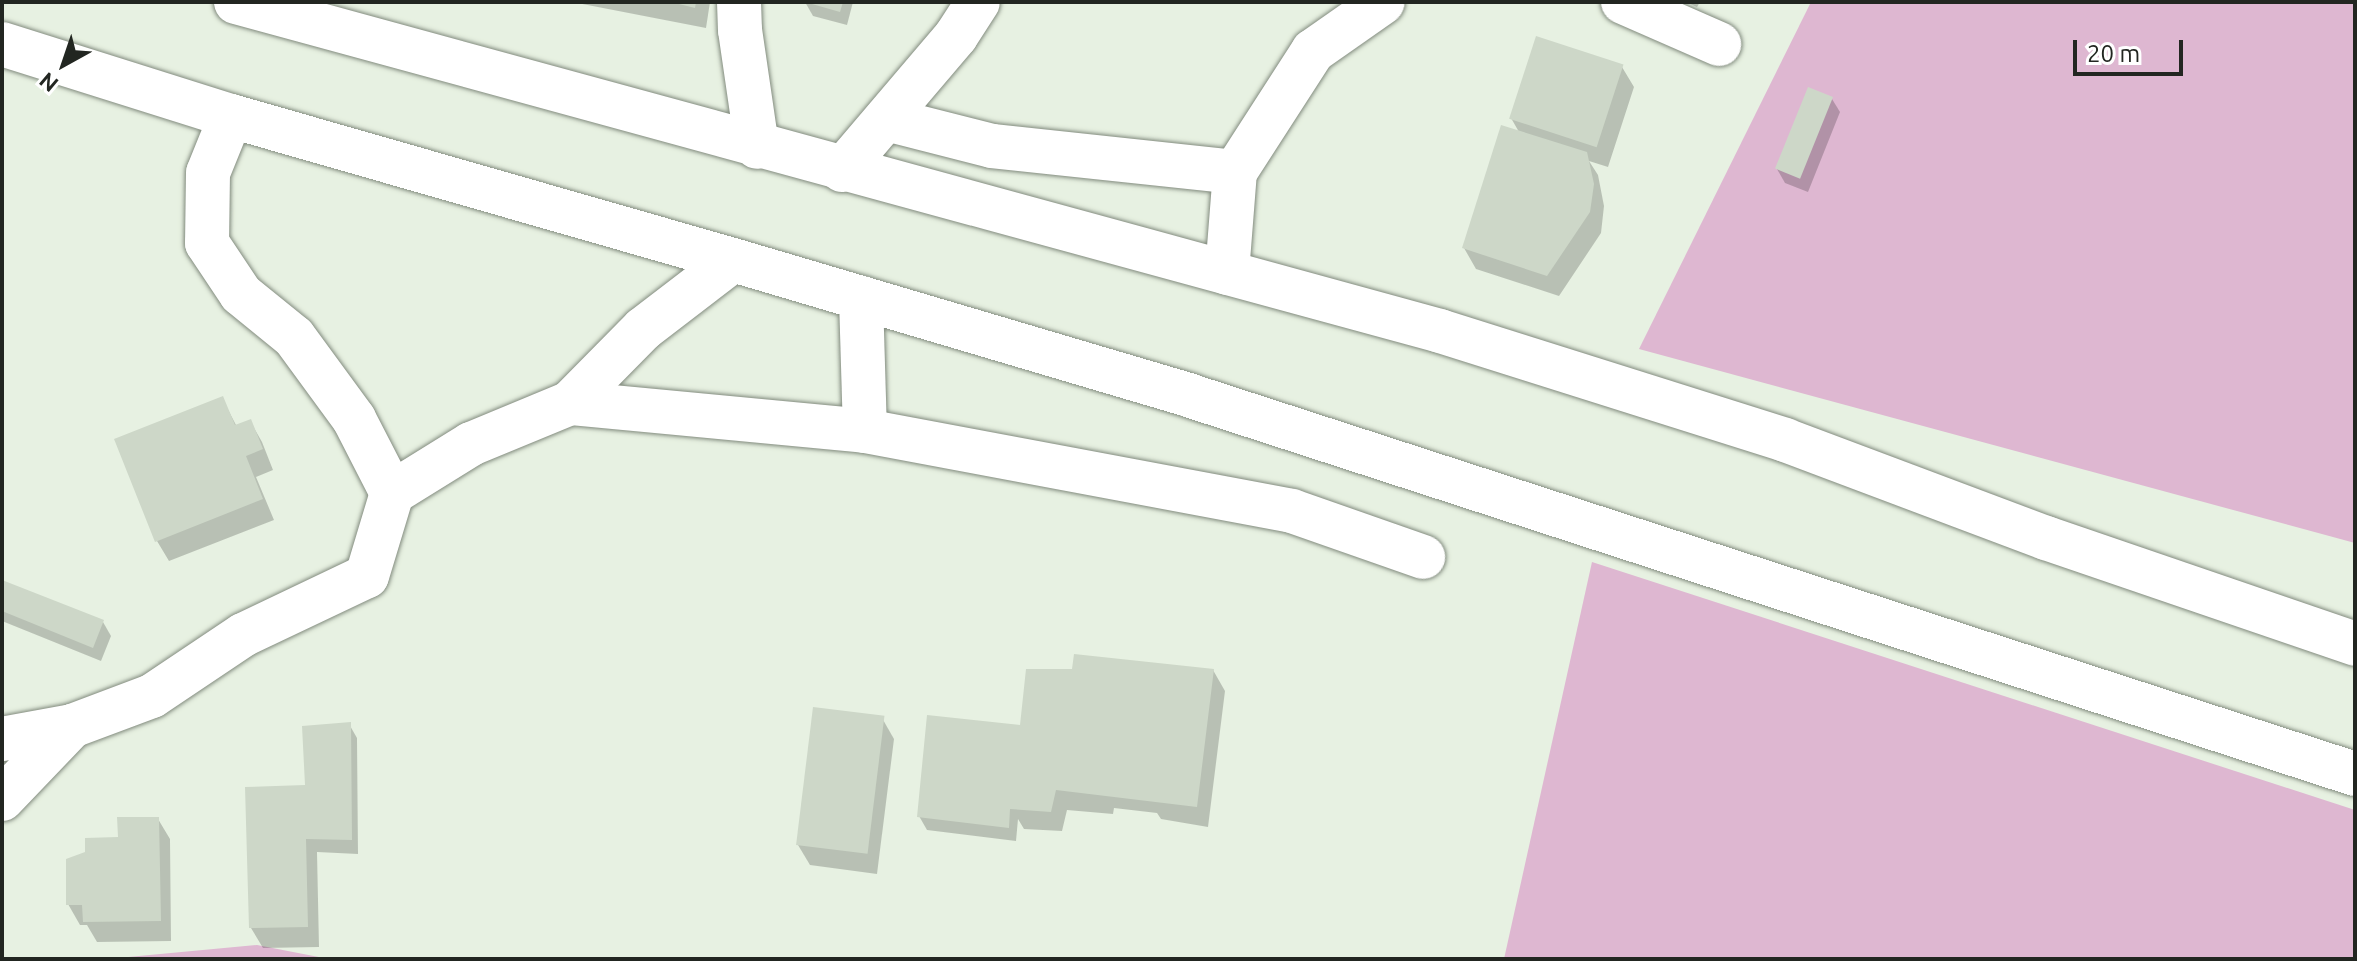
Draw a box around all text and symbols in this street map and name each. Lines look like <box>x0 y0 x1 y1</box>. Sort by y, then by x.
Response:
north arrow <box>24 24 104 104</box>
scale bar <box>2077 24 2187 74</box>
text: 20 m <box>2087 40 2140 67</box>
text: N <box>34 68 63 98</box>

